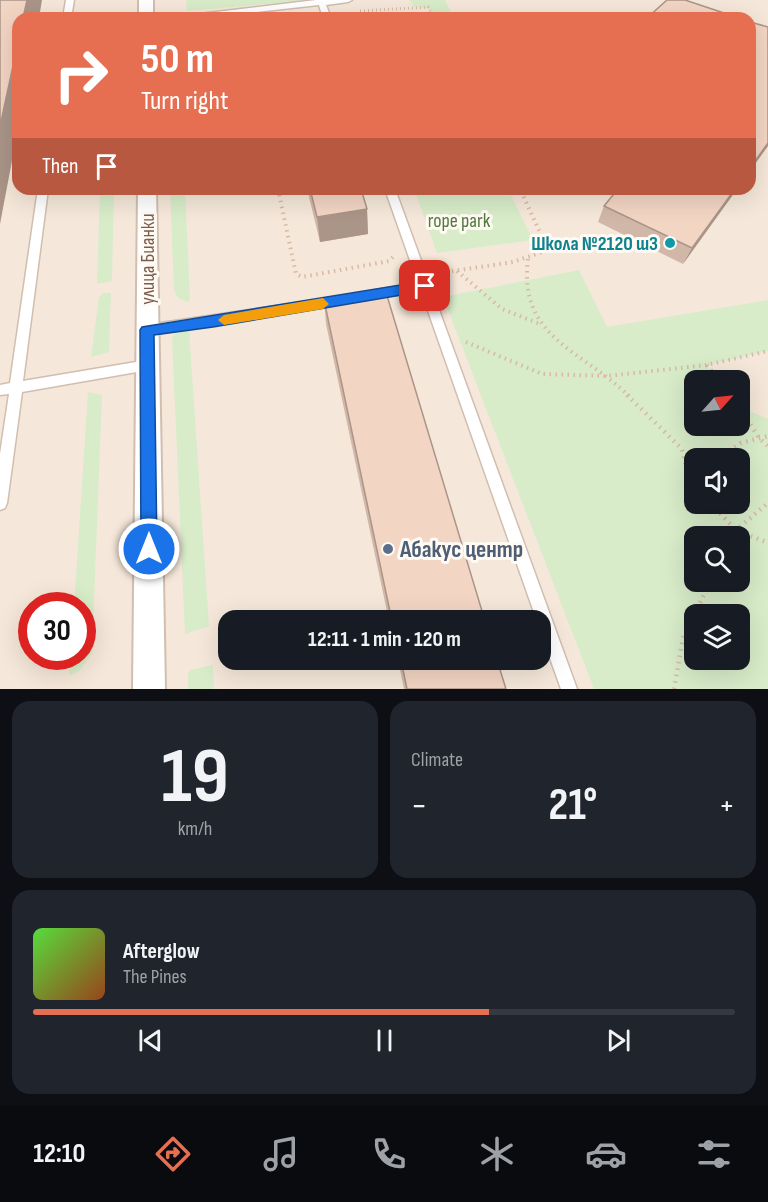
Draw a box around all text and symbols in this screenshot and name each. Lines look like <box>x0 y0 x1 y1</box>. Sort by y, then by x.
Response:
text: 50 m <box>141 34 214 85</box>
icon: right <box>42 36 120 114</box>
text: Turn right <box>141 85 228 117</box>
icon: arrive <box>90 150 123 183</box>
text: Then <box>42 153 78 180</box>
park label: rope park <box>428 209 491 233</box>
street label: улица Бианки <box>136 213 160 305</box>
place label: Школа №2120 ш3 <box>531 232 658 256</box>
marker: Школа №2120 ш3 <box>663 236 677 250</box>
pin <box>399 260 450 311</box>
icon: arrive <box>408 269 441 302</box>
north arrow <box>684 370 750 436</box>
map controls <box>684 370 750 670</box>
button: sound <box>684 448 750 514</box>
position arrow <box>117 517 181 581</box>
button: search <box>684 526 750 592</box>
place label: Абакус центр <box>399 535 523 564</box>
marker: Абакус центр <box>381 542 395 556</box>
speed limit sign: 30 <box>18 592 96 670</box>
button: layers <box>684 604 750 670</box>
text: 12:11 · 1 min · 120 m <box>308 626 461 653</box>
text: 19 <box>161 731 229 824</box>
text: Climate <box>411 748 463 772</box>
text: 21° <box>549 778 597 833</box>
text: − <box>411 786 427 826</box>
text: + <box>719 786 735 826</box>
text: km/h <box>178 817 212 841</box>
text: Afterglow <box>123 938 200 965</box>
text: The Pines <box>123 965 187 989</box>
icon: previous <box>134 1024 167 1057</box>
icon: pause <box>368 1024 401 1057</box>
icon: next <box>602 1024 635 1057</box>
icon: directions <box>152 1133 194 1175</box>
icon: music <box>260 1133 302 1175</box>
icon: phone <box>368 1133 410 1175</box>
icon: climate <box>476 1133 518 1175</box>
icon: car <box>585 1133 627 1175</box>
icon: filters <box>693 1133 735 1175</box>
text: 12:10 <box>33 1138 85 1170</box>

